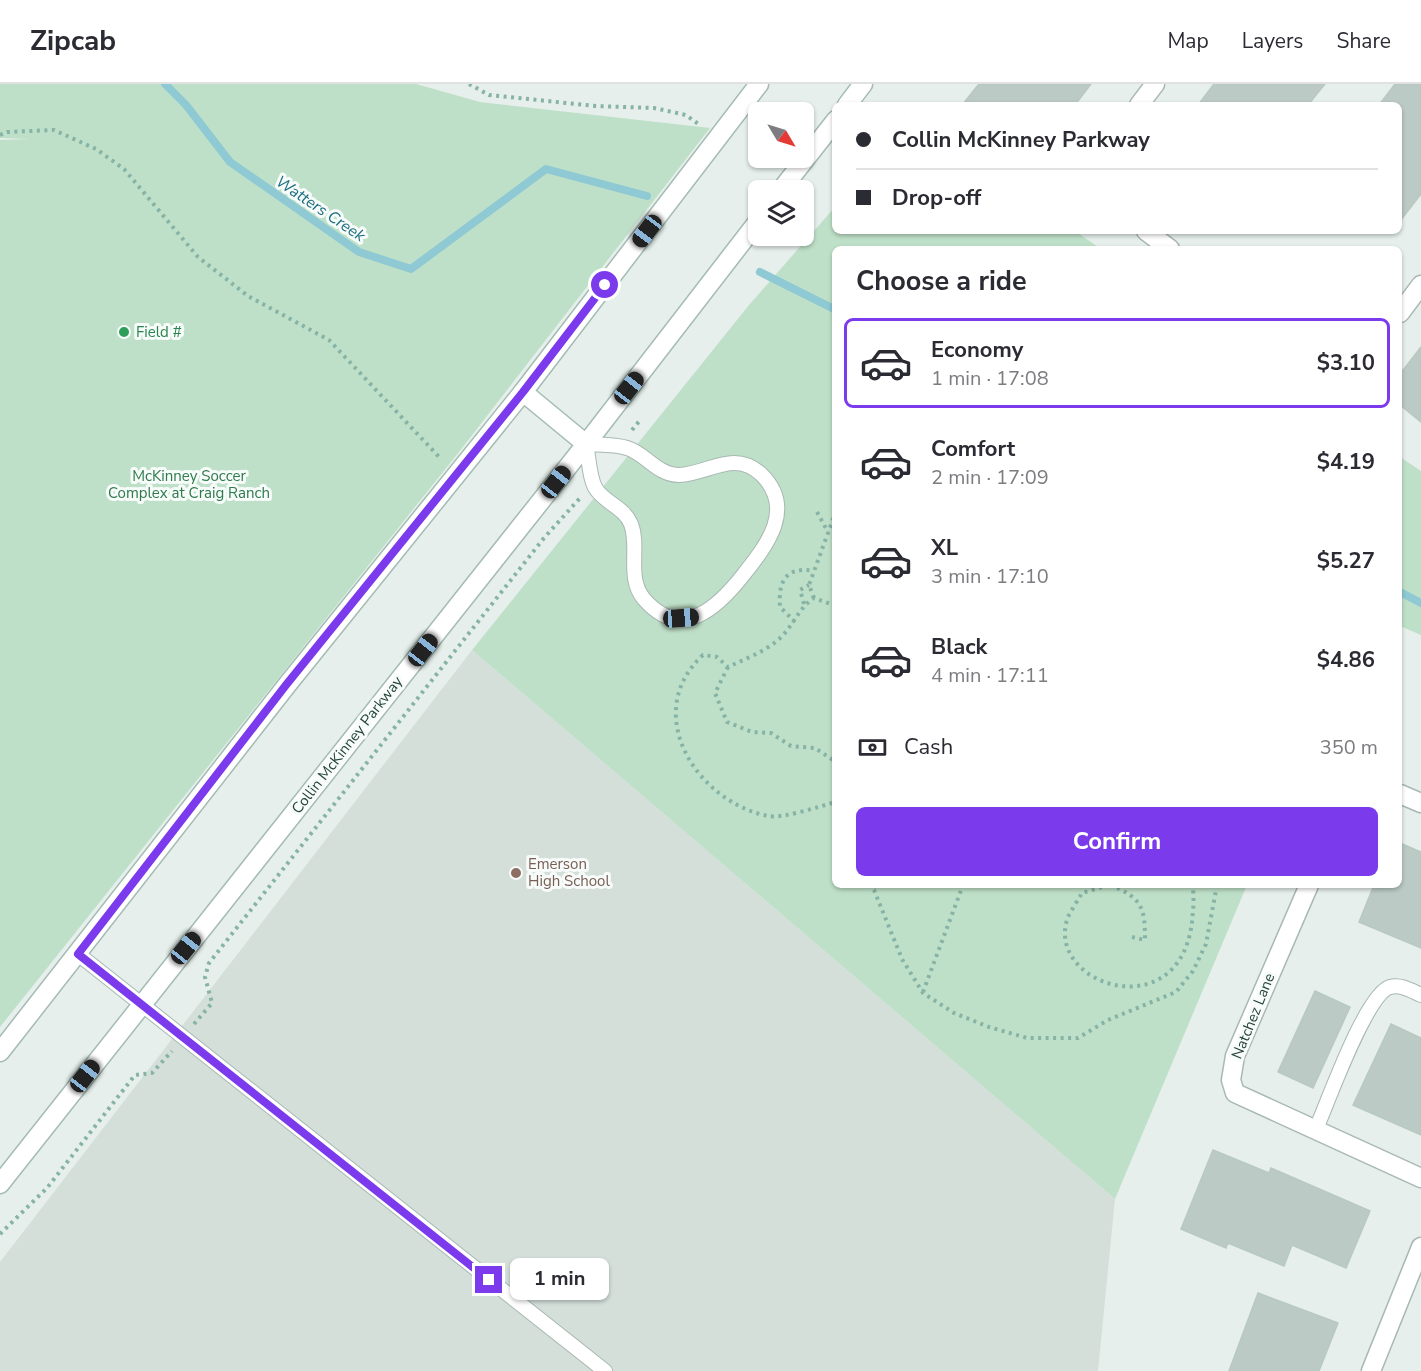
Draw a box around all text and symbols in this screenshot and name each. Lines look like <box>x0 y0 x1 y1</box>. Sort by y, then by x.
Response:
text: Zipcab <box>30 22 116 60</box>
text: Map <box>1167 27 1209 55</box>
text: Layers <box>1242 27 1303 55</box>
text: Share <box>1336 27 1391 55</box>
north arrow <box>748 102 814 168</box>
map controls <box>748 102 814 246</box>
text: Collin McKinney Parkway <box>892 125 1150 155</box>
water label: Watters Creek <box>271 171 370 247</box>
button: layers <box>748 180 814 246</box>
text: Drop-off <box>892 183 981 213</box>
car <box>629 211 665 251</box>
text: Choose a ride <box>856 263 1027 300</box>
route start <box>591 271 618 298</box>
place label: Field # <box>136 322 182 342</box>
marker: Field # <box>117 325 131 339</box>
text: Economy <box>931 335 1023 365</box>
icon: car <box>859 336 913 390</box>
text: $3.10 <box>1317 348 1375 378</box>
text: 1 min · 17:08 <box>931 365 1049 392</box>
car <box>611 368 647 408</box>
text: Comfort <box>931 434 1015 464</box>
icon: car <box>859 435 913 489</box>
text: $4.19 <box>1317 447 1375 477</box>
car <box>538 462 574 502</box>
text: 2 min · 17:09 <box>931 464 1049 491</box>
park label: McKinney Soccer Complex at Craig Ranch <box>108 466 270 503</box>
text: XL <box>931 533 958 563</box>
icon: car <box>859 534 913 588</box>
text: $5.27 <box>1317 546 1375 576</box>
text: 3 min · 17:10 <box>931 563 1049 590</box>
car <box>662 608 700 628</box>
car <box>405 630 441 670</box>
text: Black <box>931 632 987 662</box>
icon: car <box>859 633 913 687</box>
text: $4.86 <box>1317 645 1375 675</box>
text: 4 min · 17:11 <box>931 662 1049 689</box>
street label: Collin McKinney Parkway <box>287 672 407 818</box>
icon: cash <box>856 731 889 764</box>
text: Cash <box>904 732 953 762</box>
text: 350 m <box>1320 734 1378 761</box>
button: Confirm <box>856 807 1378 876</box>
place label: Emerson High School <box>528 854 610 891</box>
marker: Emerson High School <box>509 866 523 880</box>
car <box>168 928 204 968</box>
street label: Natchez Lane <box>1227 970 1279 1062</box>
car <box>67 1056 103 1096</box>
callout: 1 min <box>510 1259 609 1301</box>
text: 1 min <box>534 1265 585 1292</box>
route end <box>475 1266 502 1293</box>

